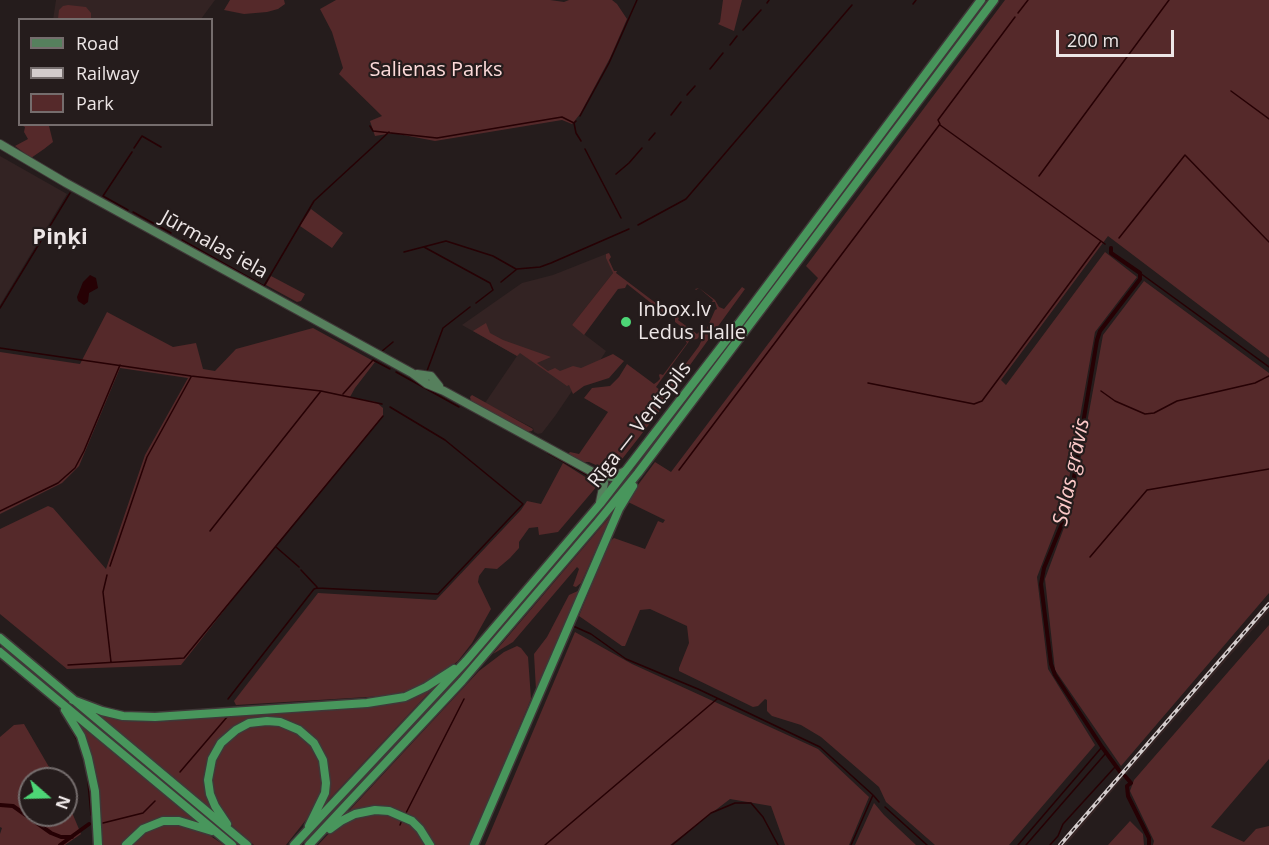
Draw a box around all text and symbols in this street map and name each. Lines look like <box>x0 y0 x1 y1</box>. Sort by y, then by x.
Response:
legend <box>18 18 213 126</box>
scale bar <box>1059 18 1178 56</box>
text: 200 m <box>1067 28 1119 52</box>
text: Road <box>76 31 119 55</box>
park label: Salienas Parks <box>370 58 502 82</box>
text: Railway <box>76 61 139 85</box>
text: Park <box>76 91 114 115</box>
street label: Jūrmalas iela <box>156 206 272 284</box>
district label: Piņķi <box>32 225 88 251</box>
place label: Inbox.lv Ledus Halle <box>638 298 746 345</box>
marker: Inbox.lv Ledus Halle <box>619 315 633 329</box>
street label: Rīga — Ventspils <box>583 357 697 493</box>
water label: Salas grāvis <box>1048 416 1096 528</box>
north arrow <box>18 767 78 827</box>
text: N <box>50 793 76 812</box>

